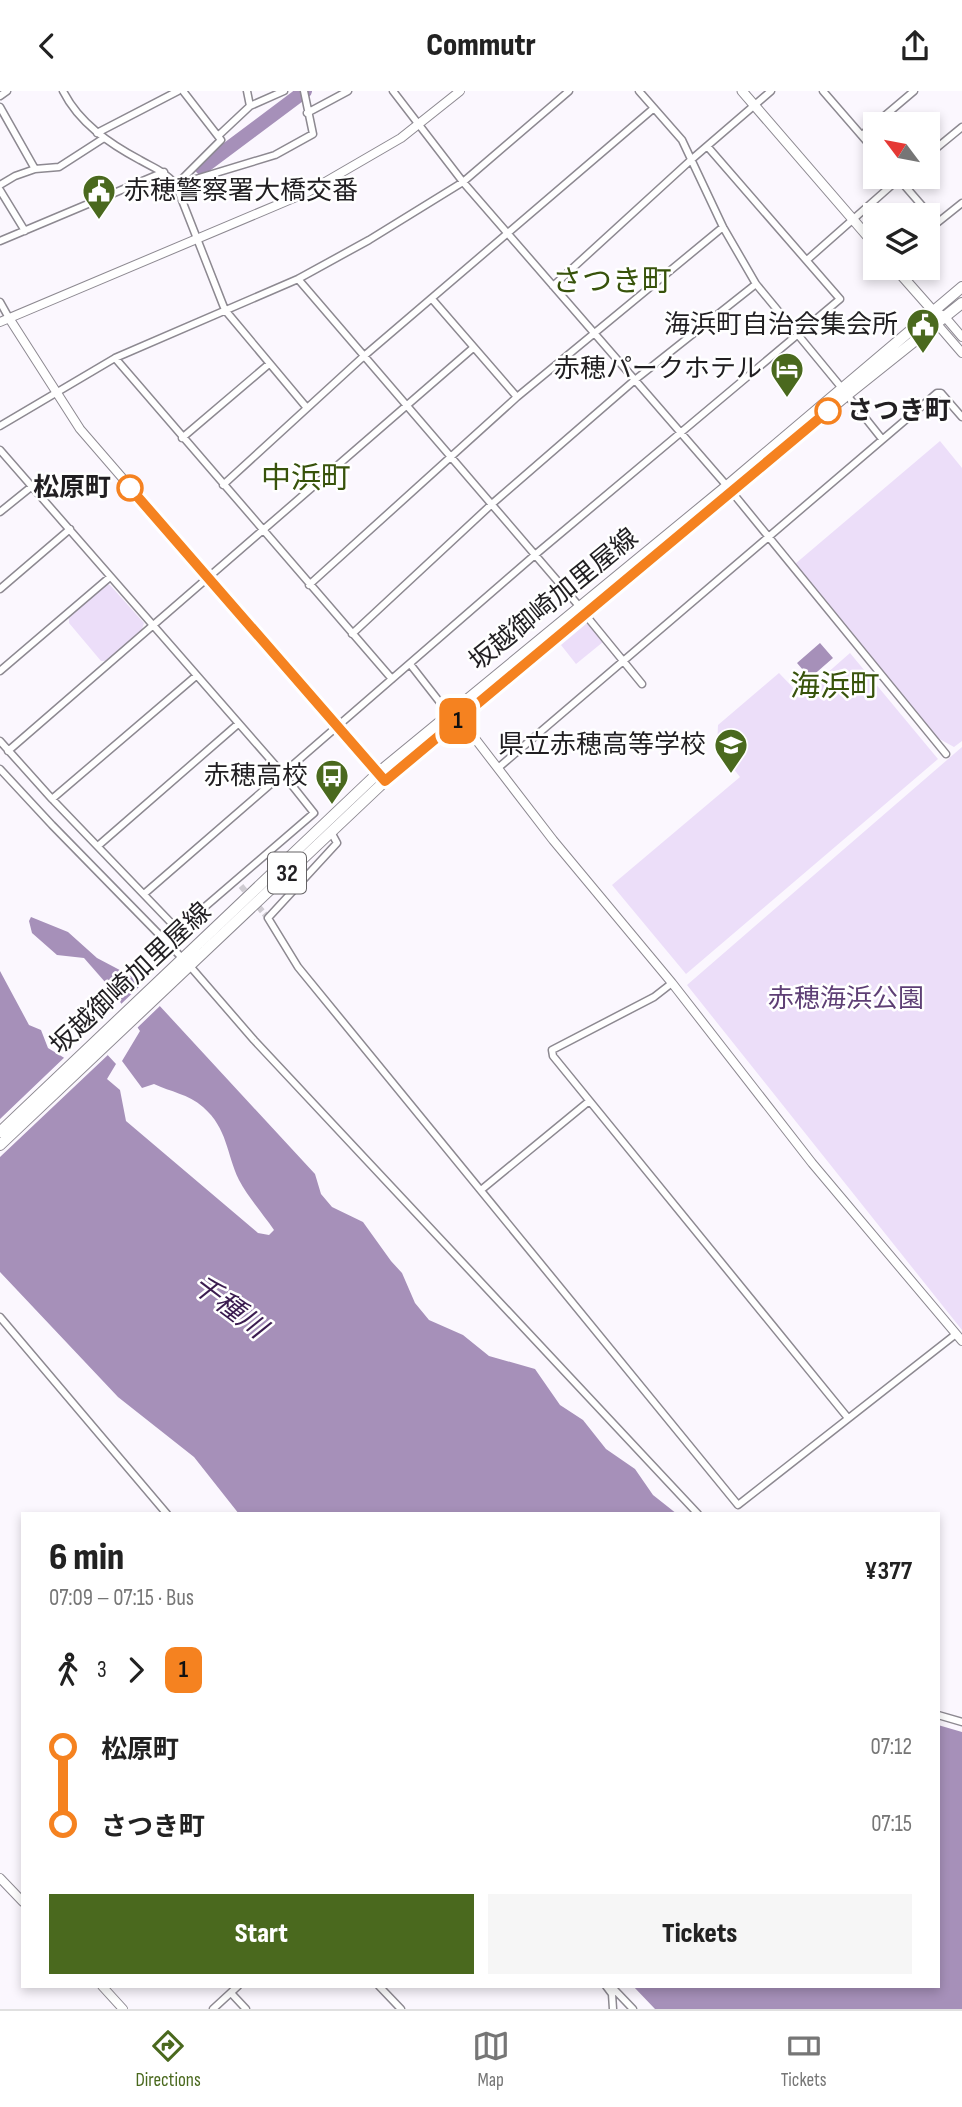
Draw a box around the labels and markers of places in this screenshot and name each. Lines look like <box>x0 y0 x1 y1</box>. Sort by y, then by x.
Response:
public building icon: 赤穂警察署大橋交番 <box>80 172 118 221</box>
place label: 赤穂警察署大橋交番 <box>124 176 358 207</box>
public building icon: 海浜町自治会集会所 <box>904 306 942 355</box>
place label: 海浜町自治会集会所 <box>664 310 898 341</box>
hotel icon: 赤穂パークホテル <box>768 350 806 399</box>
place label: 赤穂パークホテル <box>554 354 762 385</box>
place label: さつき町 <box>847 396 951 427</box>
marker: さつき町 <box>815 398 841 424</box>
place label: 松原町 <box>33 473 111 504</box>
marker: 松原町 <box>117 475 143 501</box>
school or university icon: 県立赤穂高等学校 <box>712 726 750 775</box>
place label: 県立赤穂高等学校 <box>498 730 706 761</box>
bus stop icon: 赤穂高校 <box>313 757 351 806</box>
place label: 赤穂高校 <box>204 761 308 792</box>

